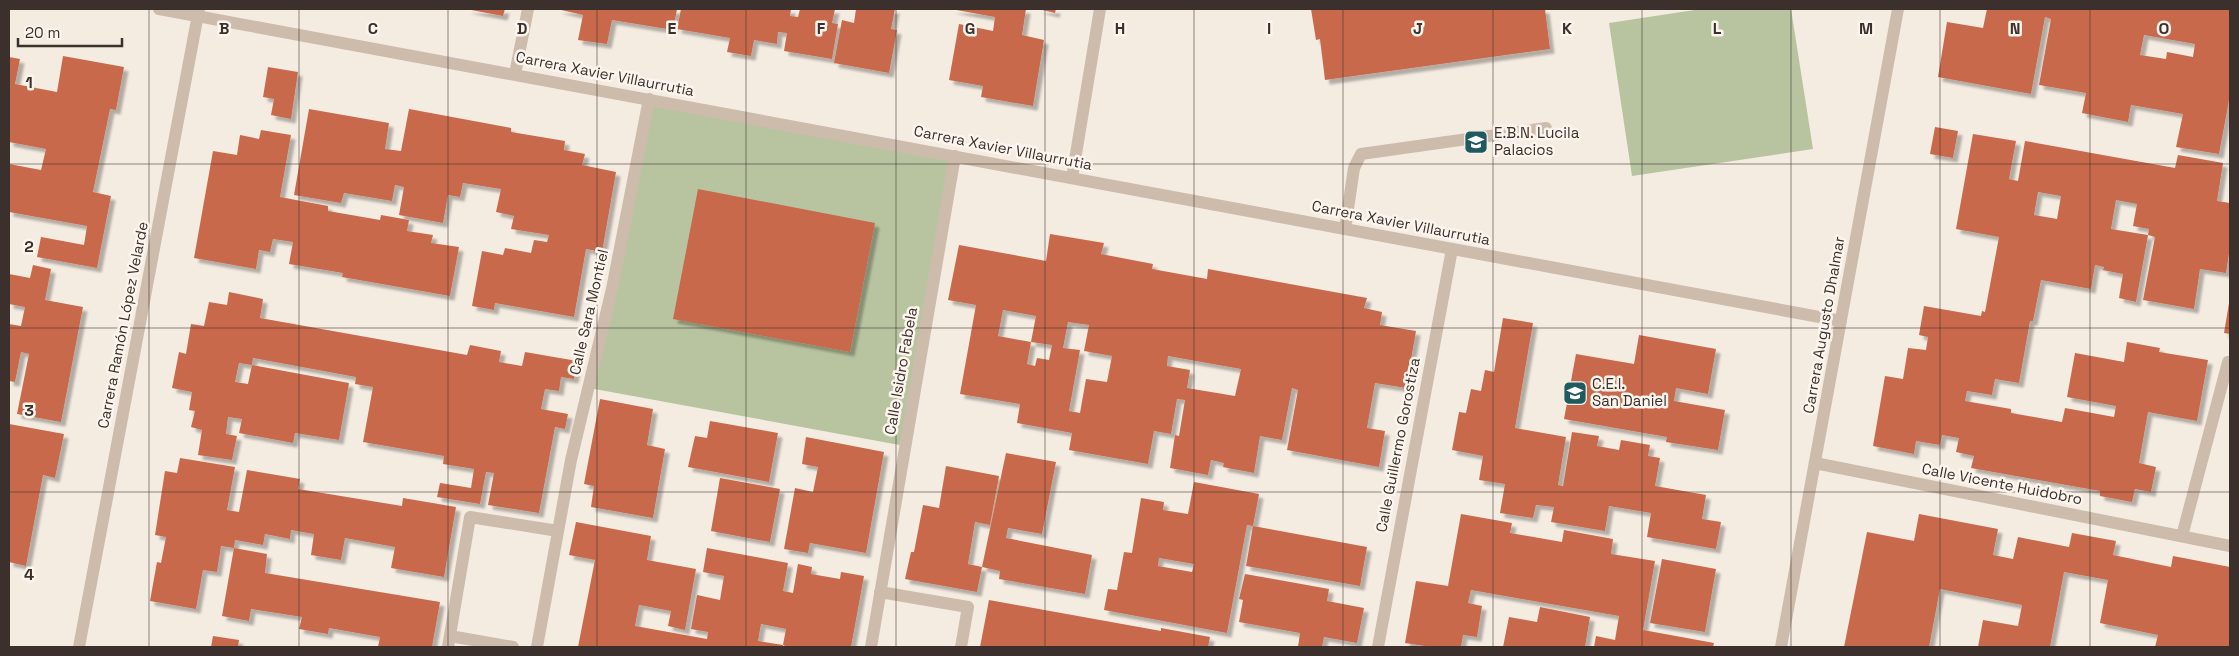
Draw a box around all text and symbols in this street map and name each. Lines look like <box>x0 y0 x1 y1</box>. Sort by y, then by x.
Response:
scale bar <box>18 15 121 47</box>
text: B <box>219 18 229 39</box>
text: C <box>368 18 378 39</box>
text: D <box>517 18 527 39</box>
text: E <box>668 18 677 39</box>
text: F <box>817 18 826 39</box>
text: G <box>965 18 975 39</box>
text: H <box>1115 18 1125 39</box>
text: I <box>1267 18 1271 39</box>
text: J <box>1413 18 1423 39</box>
text: K <box>1562 18 1572 39</box>
text: L <box>1713 18 1722 39</box>
text: M <box>1859 18 1873 39</box>
text: N <box>2010 18 2020 39</box>
text: O <box>2159 18 2170 39</box>
text: 20 m <box>25 23 60 42</box>
street label: Carrera Xavier Villaurrutia <box>514 47 696 100</box>
text: 1 <box>25 72 33 93</box>
street label: Carrera Xavier Villaurrutia <box>912 121 1094 174</box>
place label: E.B.N. Lucila Palacios <box>1494 123 1580 159</box>
school or university icon: E.B.N. Lucila Palacios <box>1463 129 1489 155</box>
street label: Carrera Xavier Villaurrutia <box>1310 196 1492 249</box>
street label: Carrera Ramón López Velarde <box>93 220 152 430</box>
street label: Carrera Augusto Dhalmar <box>1799 235 1848 415</box>
text: 2 <box>24 236 34 257</box>
street label: Calle Sara Montiel <box>565 247 612 377</box>
street label: Calle Isidro Fabela <box>880 305 921 436</box>
street label: Calle Guillermo Gorostiza <box>1371 356 1424 534</box>
place label: C.E.I. San Daniel <box>1592 374 1667 410</box>
school or university icon: C.E.I. San Daniel <box>1562 380 1588 406</box>
text: 3 <box>24 400 34 421</box>
street label: Calle Vicente Huidobro <box>1920 459 2084 508</box>
text: 4 <box>24 564 34 585</box>

